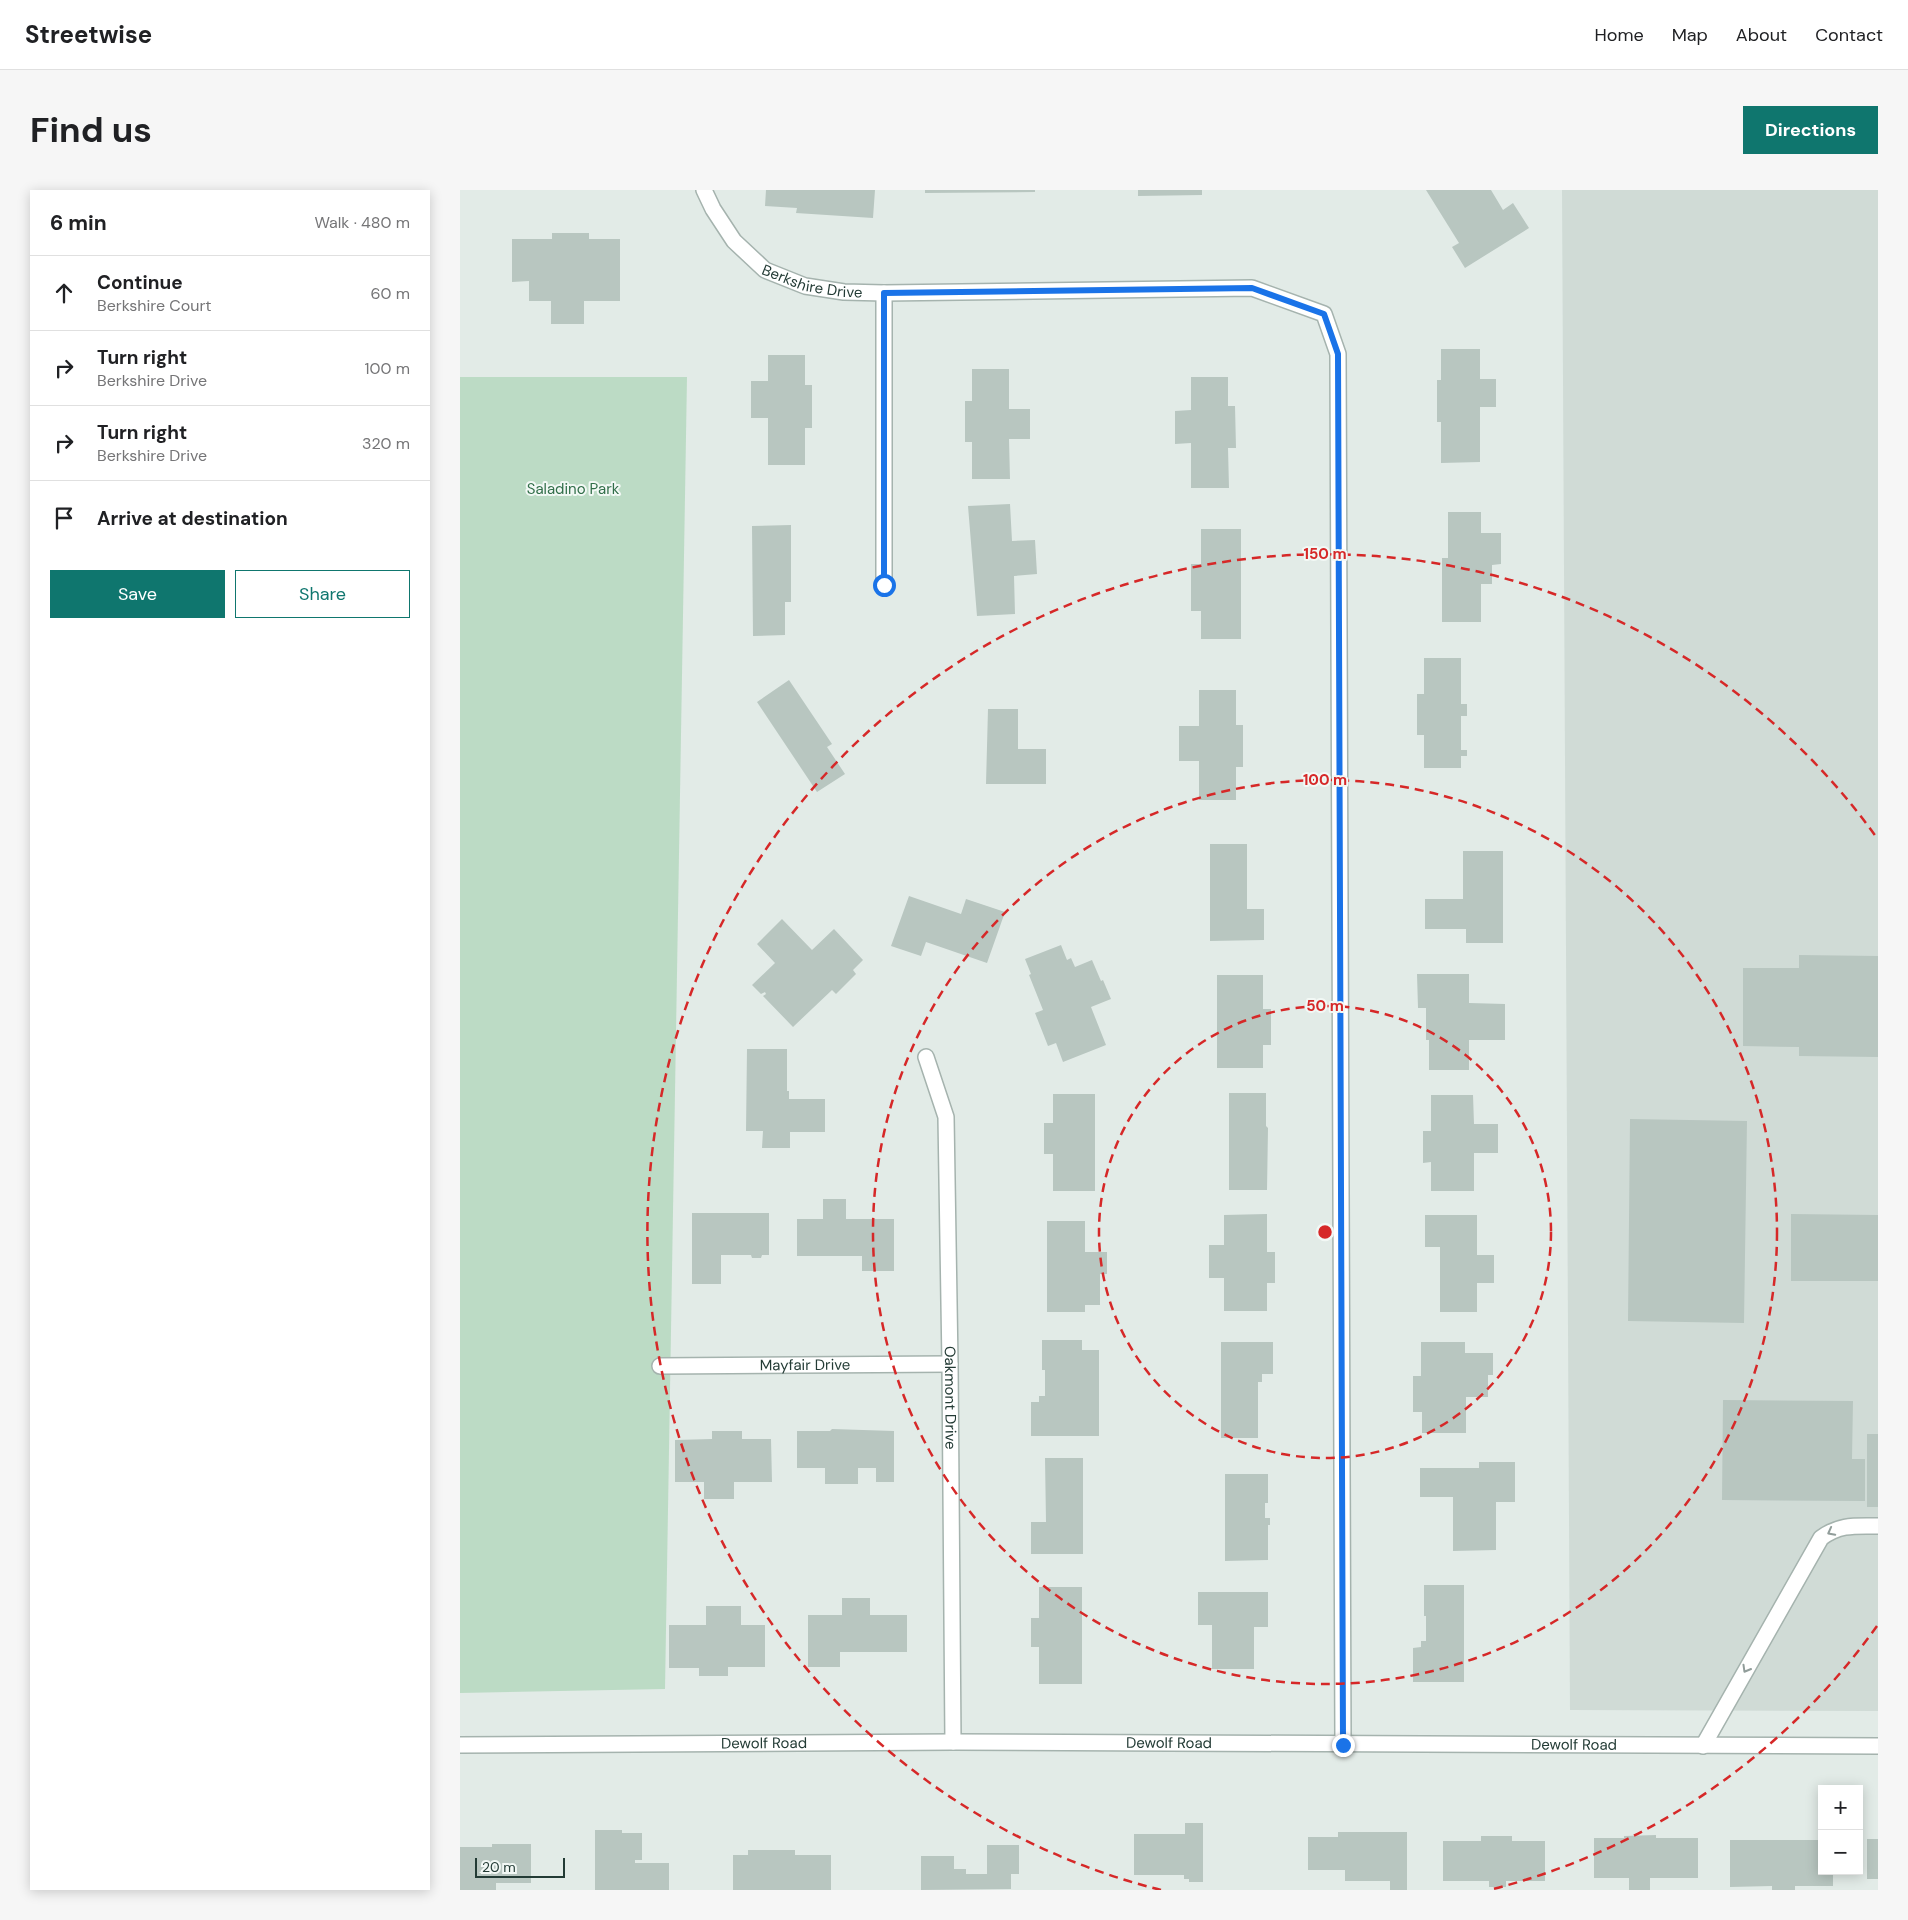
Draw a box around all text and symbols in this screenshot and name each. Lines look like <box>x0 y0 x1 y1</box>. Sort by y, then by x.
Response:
text: Streetwise <box>25 19 152 50</box>
text: Home <box>1594 23 1644 47</box>
text: Map <box>1672 23 1708 47</box>
text: About <box>1736 23 1787 47</box>
text: Contact <box>1815 23 1883 47</box>
button: Directions <box>1743 106 1878 154</box>
text: Find us <box>30 107 152 153</box>
text: 6 min <box>50 209 107 237</box>
text: Walk · 480 m <box>314 212 410 233</box>
street label: Berkshire Drive <box>759 260 863 302</box>
text: Continue <box>97 270 183 295</box>
icon: ahead <box>50 279 78 307</box>
text: 60 m <box>370 283 410 304</box>
text: Berkshire Court <box>97 295 212 316</box>
text: Turn right <box>97 345 187 370</box>
icon: right <box>50 354 78 382</box>
text: 100 m <box>365 358 410 379</box>
text: Berkshire Drive <box>97 370 207 391</box>
text: Turn right <box>97 420 187 445</box>
icon: right <box>50 429 78 457</box>
text: 320 m <box>362 433 410 454</box>
text: Berkshire Drive <box>97 445 207 466</box>
park label: Saladino Park <box>527 479 620 499</box>
icon: arrive <box>50 504 78 532</box>
text: Arrive at destination <box>97 506 288 531</box>
text: 150 m <box>1304 544 1347 564</box>
button: Save <box>50 570 225 618</box>
button: Share <box>235 570 410 618</box>
route start <box>873 574 896 597</box>
text: 100 m <box>1303 770 1347 790</box>
text: 50 m <box>1306 996 1344 1016</box>
centre of rings <box>1316 1223 1334 1241</box>
street label: Oakmont Drive <box>940 1346 961 1450</box>
street label: Mayfair Drive <box>760 1355 850 1375</box>
one-way arrow <box>1827 1526 1836 1536</box>
one-way arrow <box>1743 1664 1753 1673</box>
street label: Dewolf Road <box>721 1733 807 1753</box>
street label: Dewolf Road <box>1126 1733 1212 1753</box>
route end <box>1332 1734 1355 1757</box>
street label: Dewolf Road <box>1531 1734 1617 1755</box>
map controls <box>1818 1785 1863 1875</box>
button: + <box>1818 1785 1863 1830</box>
button: − <box>1818 1830 1863 1875</box>
scale bar <box>475 1855 565 1878</box>
text: 20 m <box>482 1858 516 1876</box>

